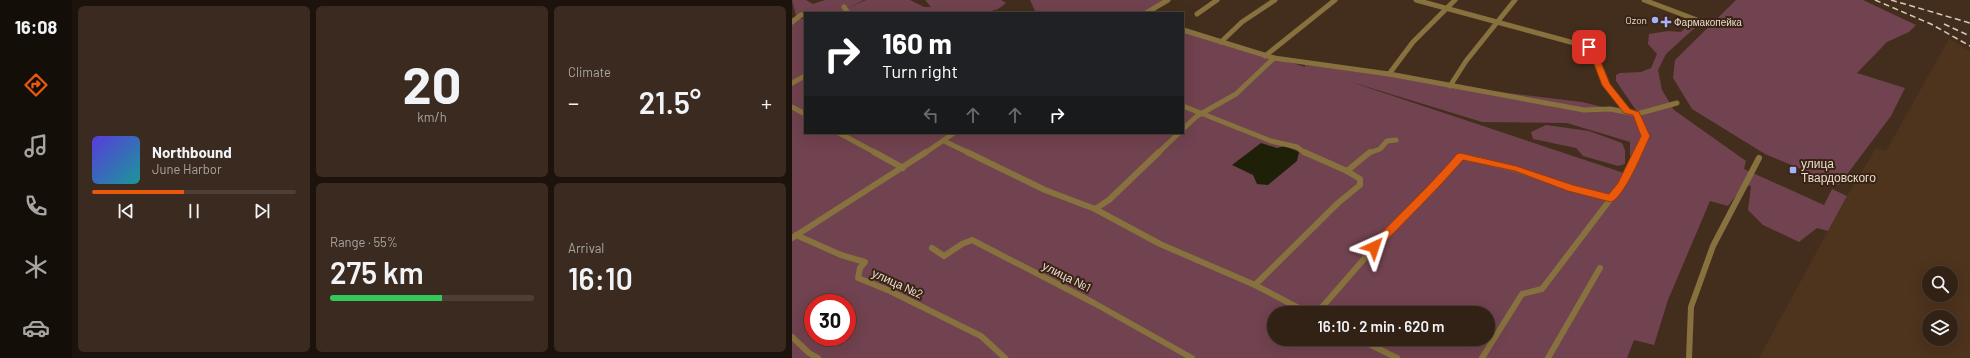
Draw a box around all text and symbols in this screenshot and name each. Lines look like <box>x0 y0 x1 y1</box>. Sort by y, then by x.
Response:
place label: Ozon <box>1625 14 1647 26</box>
marker: Ozon <box>1650 15 1660 25</box>
text: 16:08 <box>15 16 57 38</box>
place label: Фармакопейка <box>1674 16 1742 28</box>
marker: Фармакопейка <box>1661 17 1671 27</box>
text: 160 m <box>882 26 952 60</box>
icon: right <box>816 28 868 80</box>
pin <box>1572 30 1606 64</box>
icon: arrive <box>1578 36 1600 58</box>
text: 20 <box>403 52 461 114</box>
text: Turn right <box>882 60 958 82</box>
text: Climate <box>568 64 611 80</box>
icon: directions <box>22 71 50 99</box>
text: 21.5° <box>639 84 701 120</box>
text: − <box>568 89 579 115</box>
text: + <box>761 89 772 115</box>
icon: left <box>920 104 942 126</box>
icon: ahead <box>962 104 984 126</box>
icon: ahead <box>1004 104 1026 126</box>
icon: right <box>1046 104 1068 126</box>
text: km/h <box>417 109 447 125</box>
icon: music <box>22 132 50 160</box>
text: Northbound <box>152 143 232 161</box>
place label: улица Твардовского <box>1801 156 1876 185</box>
text: June Harbor <box>152 161 222 177</box>
marker: улица Твардовского <box>1788 165 1798 175</box>
icon: phone <box>22 192 50 220</box>
icon: previous <box>115 200 137 222</box>
icon: pause <box>183 200 205 222</box>
icon: next <box>251 200 273 222</box>
position arrow <box>1353 226 1395 268</box>
text: Range · 55% <box>330 234 398 250</box>
text: Arrival <box>568 240 604 256</box>
icon: climate <box>22 253 50 281</box>
text: 275 km <box>330 254 424 290</box>
street label: улица №1 <box>1040 258 1094 295</box>
text: 16:10 <box>568 260 633 296</box>
street label: улица №2 <box>870 265 926 302</box>
map controls <box>1922 266 1958 346</box>
button: search <box>1922 266 1958 302</box>
speed limit sign: 30 <box>804 294 856 346</box>
button: layers <box>1922 310 1958 346</box>
icon: car <box>22 314 50 342</box>
text: 16:10 · 2 min · 620 m <box>1318 317 1445 335</box>

